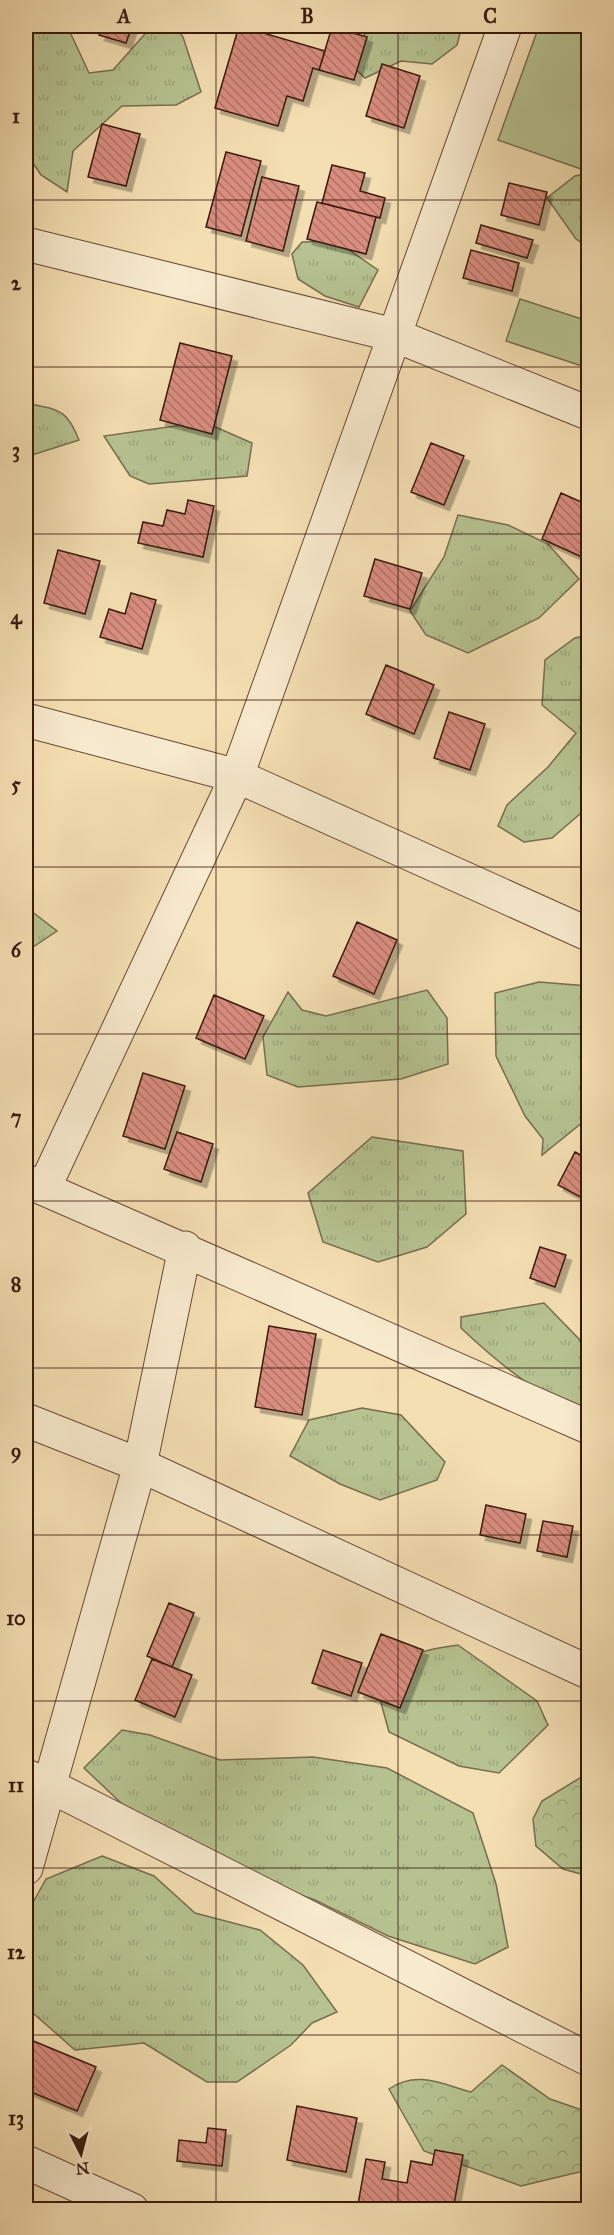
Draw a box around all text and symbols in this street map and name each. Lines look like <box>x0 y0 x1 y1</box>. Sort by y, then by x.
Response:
text: A <box>115 4 131 28</box>
text: B <box>300 4 314 28</box>
text: C <box>483 4 497 28</box>
text: 1 <box>12 104 20 128</box>
text: 2 <box>11 271 22 295</box>
text: 3 <box>12 438 20 463</box>
text: 4 <box>10 605 22 630</box>
text: 5 <box>11 772 21 796</box>
text: 6 <box>11 938 23 962</box>
text: 7 <box>11 1105 22 1129</box>
text: 8 <box>11 1272 21 1296</box>
text: 9 <box>11 1439 21 1464</box>
text: 10 <box>6 1606 26 1630</box>
text: 11 <box>8 1773 24 1797</box>
text: 12 <box>7 1940 26 1964</box>
text: 13 <box>8 2106 24 2131</box>
north arrow <box>51 2124 111 2184</box>
text: N <box>74 2158 90 2179</box>

